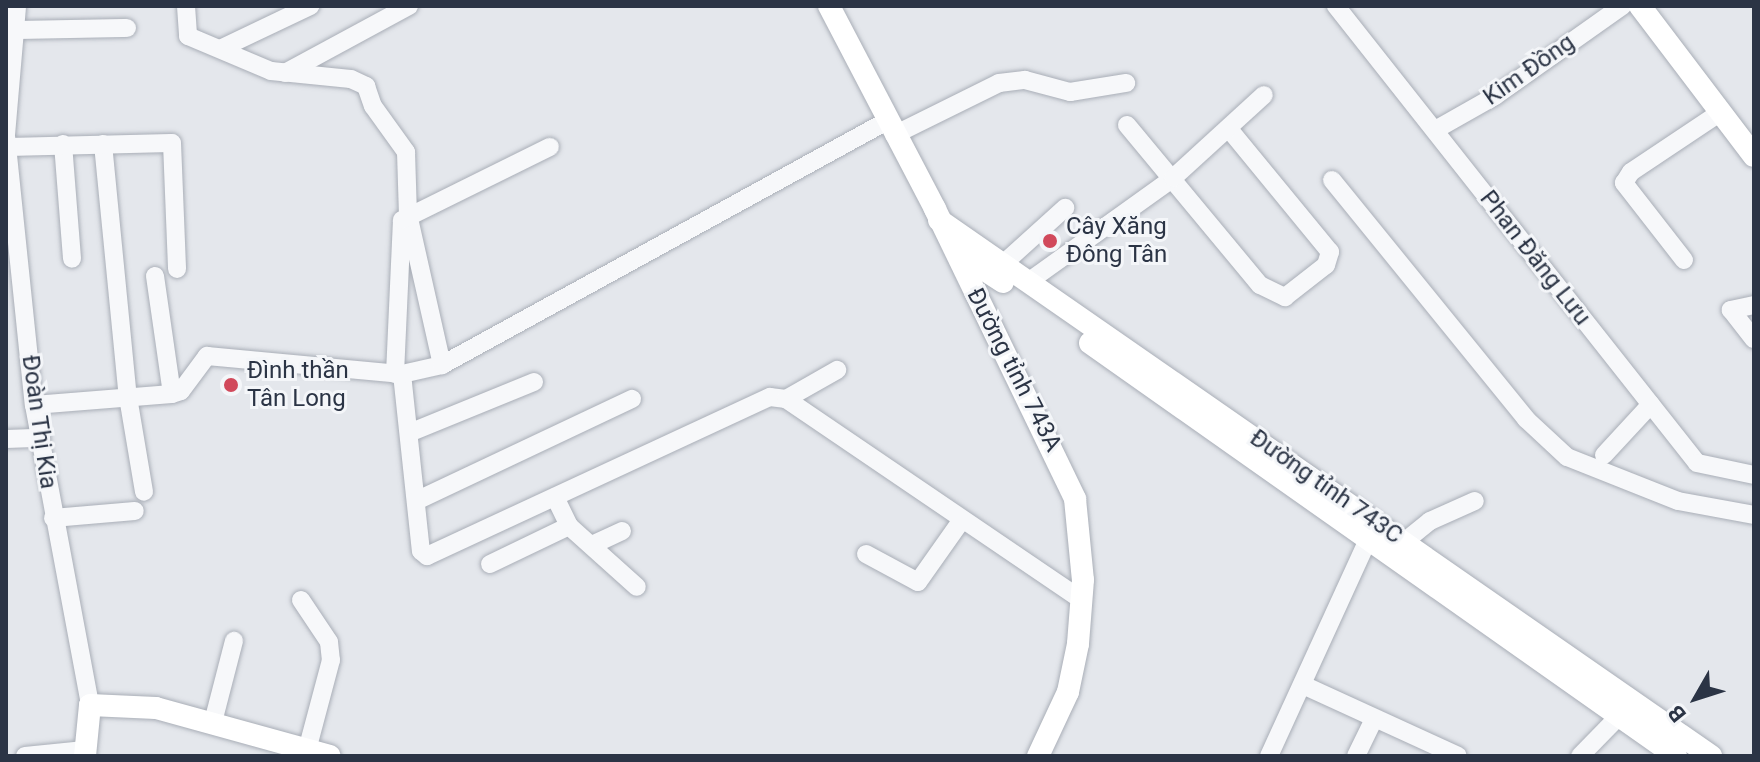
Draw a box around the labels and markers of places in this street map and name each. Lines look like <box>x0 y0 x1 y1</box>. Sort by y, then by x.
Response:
place label: Cây Xăng Đông Tân <box>1066 213 1168 269</box>
marker: Cây Xăng Đông Tân <box>1041 232 1059 250</box>
place label: Đình thần Tân Long <box>247 357 349 413</box>
marker: Đình thần Tân Long <box>222 376 240 394</box>

